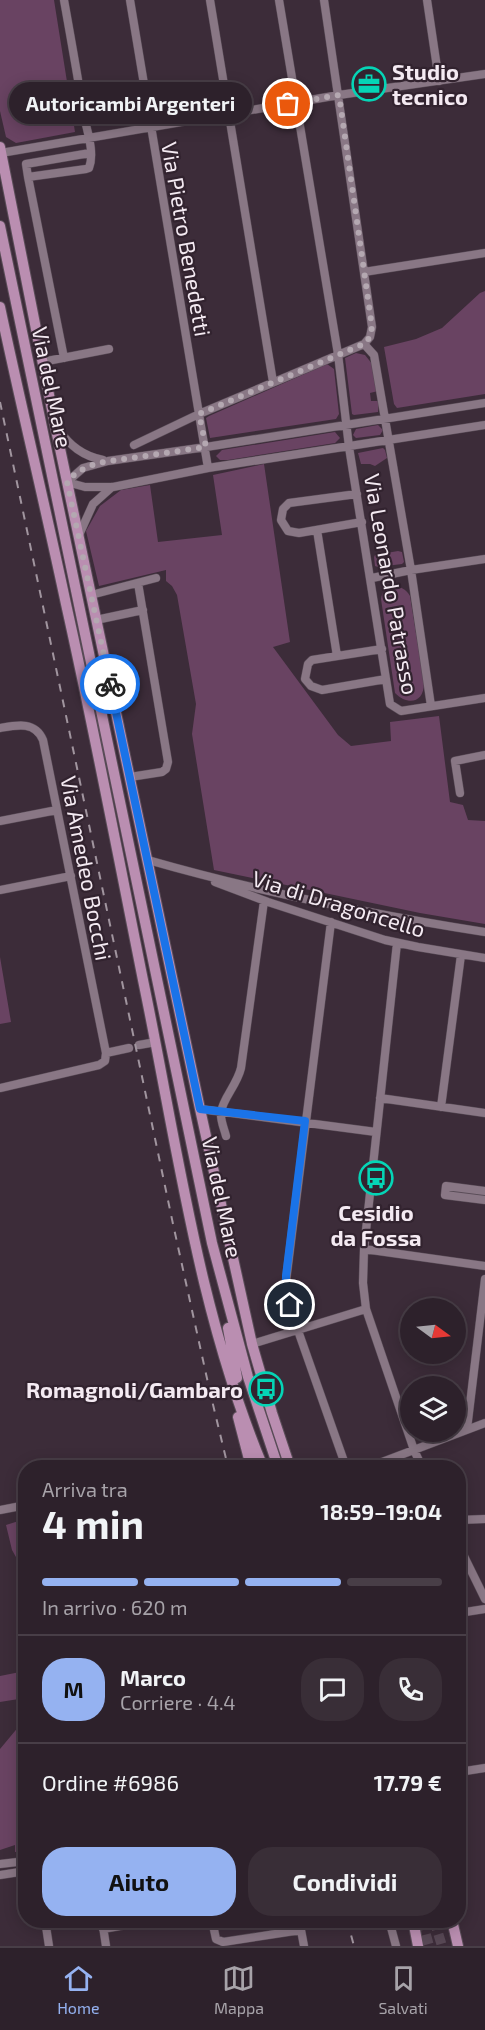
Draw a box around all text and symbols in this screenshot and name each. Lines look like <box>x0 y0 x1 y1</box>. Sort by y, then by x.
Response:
place label: Studio tecnico <box>392 58 468 109</box>
office icon: Studio tecnico <box>351 66 387 102</box>
pin <box>262 78 313 129</box>
callout: Autoricambi Argenteri <box>9 83 252 125</box>
icon: bag <box>271 87 304 120</box>
text: Autoricambi Argenteri <box>26 91 235 115</box>
street label: Via Pietro Benedetti <box>157 140 217 338</box>
street label: Via del Mare <box>28 324 78 450</box>
street label: Via Leonardo Patrasso <box>360 471 424 697</box>
courier <box>80 654 140 714</box>
icon: bike <box>94 668 127 701</box>
street label: Via Amedeo Bocchi <box>56 773 118 963</box>
street label: Via di Dragoncello <box>249 864 429 942</box>
street label: Via del Mare <box>198 1134 248 1260</box>
bus stop icon: Cesidio da Fossa <box>358 1160 394 1196</box>
place label: Cesidio da Fossa <box>330 1199 422 1250</box>
pin <box>264 1279 315 1330</box>
icon: home <box>273 1288 306 1321</box>
north arrow <box>400 1298 466 1364</box>
map controls <box>400 1298 466 1442</box>
bus stop icon: Romagnoli/Gambaro <box>248 1371 284 1407</box>
place label: Romagnoli/Gambaro <box>26 1376 243 1402</box>
button: layers <box>400 1376 466 1442</box>
text: Arriva tra <box>42 1477 128 1501</box>
text: 18:59–19:04 <box>320 1498 442 1524</box>
text: 4 min <box>42 1500 144 1547</box>
text: In arrivo · 620 m <box>42 1595 188 1619</box>
button: chat <box>301 1658 364 1721</box>
button: phone <box>379 1658 442 1721</box>
text: Marco <box>120 1664 186 1690</box>
text: M <box>63 1676 84 1702</box>
text: Corriere · 4.4 <box>120 1690 236 1714</box>
text: Ordine #6986 <box>42 1769 179 1795</box>
text: 17.79 € <box>374 1769 442 1795</box>
button: Aiuto <box>42 1847 236 1916</box>
button: Condividi <box>248 1847 442 1916</box>
tab: Home <box>57 1962 100 2017</box>
tab: Mappa <box>214 1962 264 2017</box>
tab: Salvati <box>378 1962 428 2017</box>

